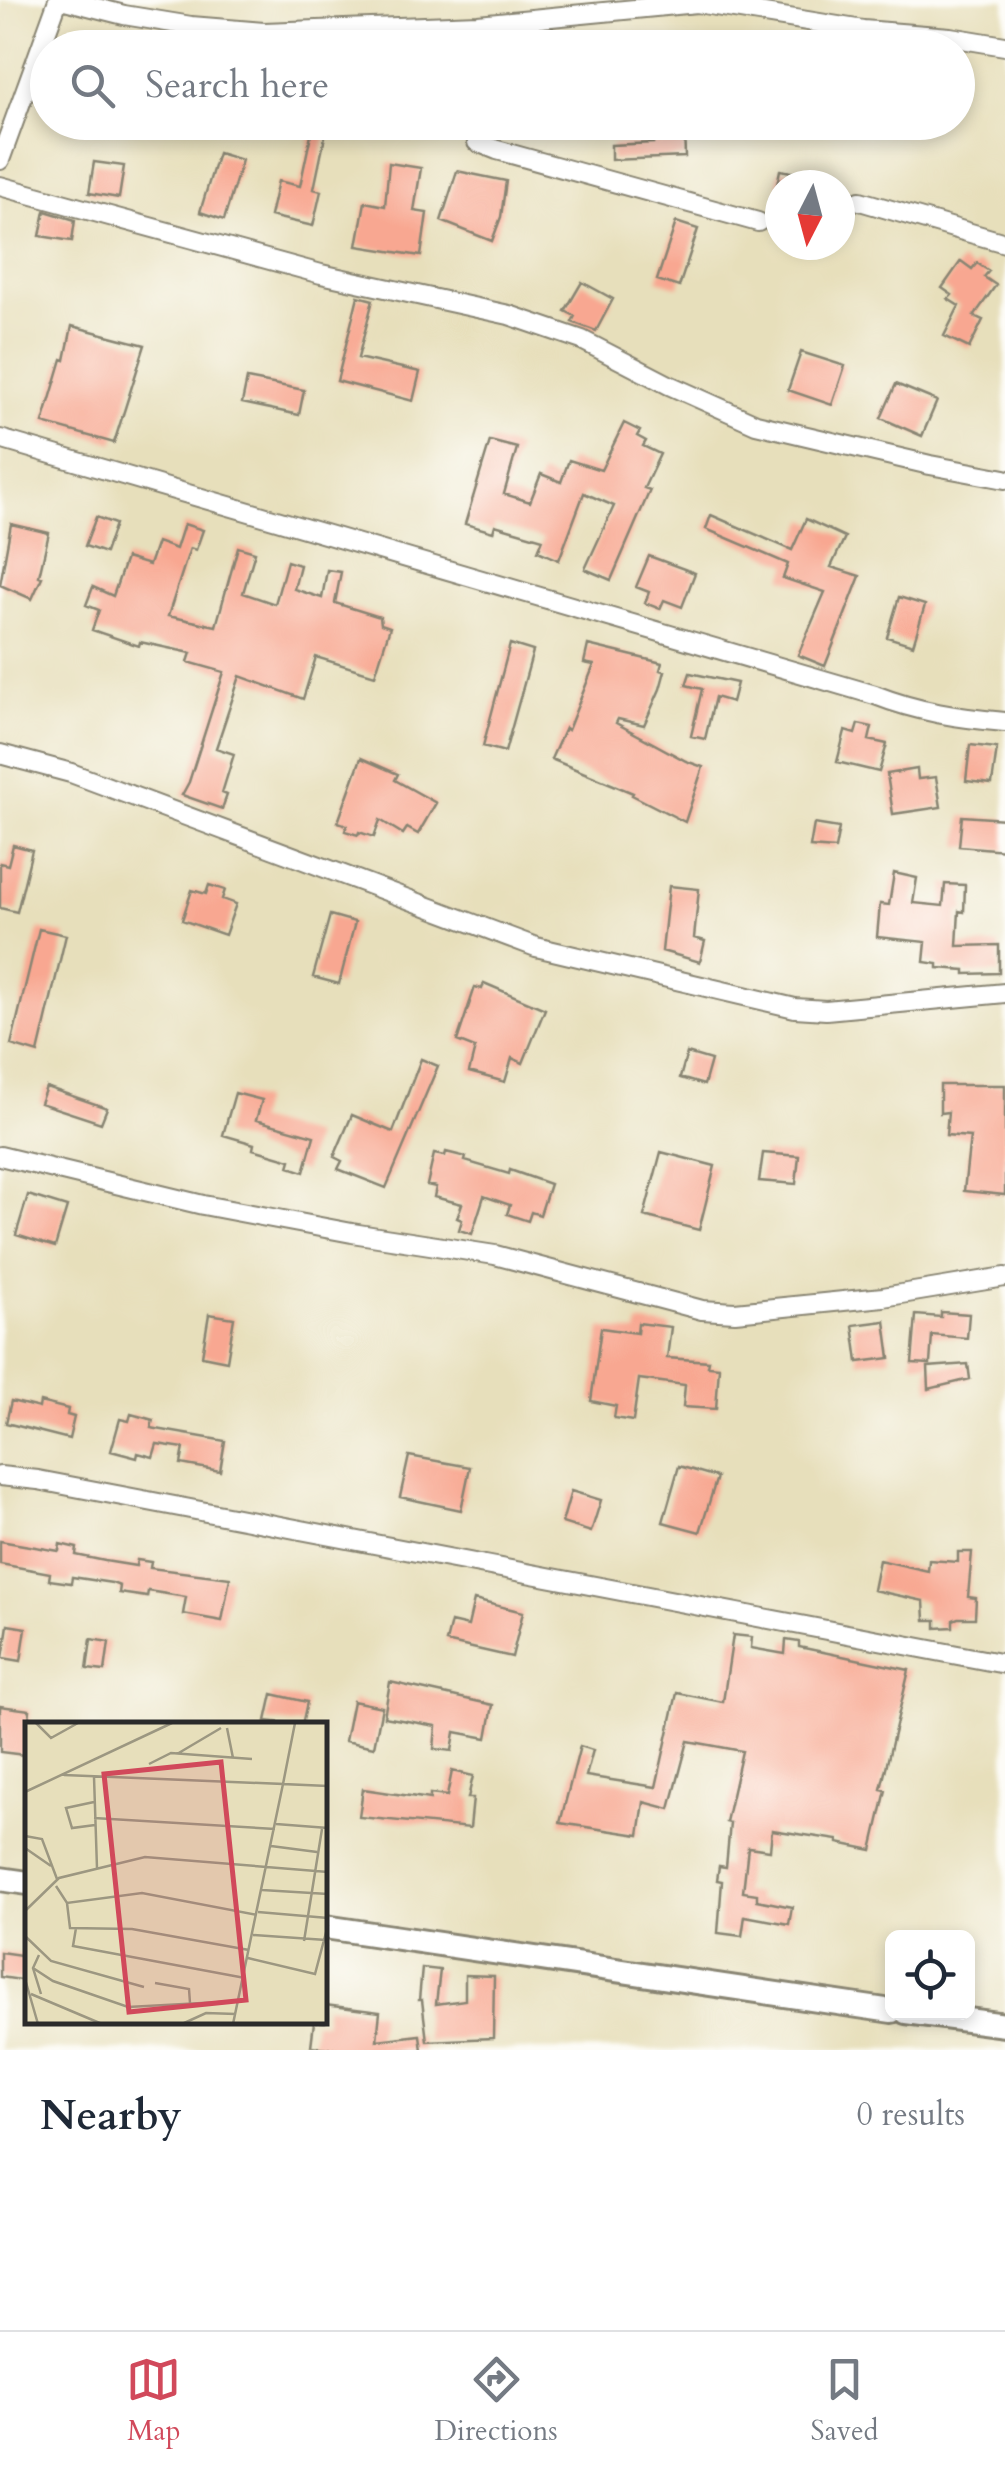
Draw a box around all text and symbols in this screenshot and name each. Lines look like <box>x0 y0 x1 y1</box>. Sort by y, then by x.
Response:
search box <box>30 30 975 140</box>
icon: search <box>65 58 120 113</box>
text: Search here <box>145 59 329 111</box>
north arrow <box>765 170 855 260</box>
inset map <box>25 1722 328 2025</box>
map controls <box>885 1930 975 2020</box>
button: locate <box>885 1930 975 2020</box>
text: Nearby <box>40 2087 182 2144</box>
text: 0 results <box>857 2093 965 2137</box>
tab: Map <box>126 2352 181 2450</box>
tab: Directions <box>434 2352 558 2450</box>
tab: Saved <box>811 2352 879 2450</box>

